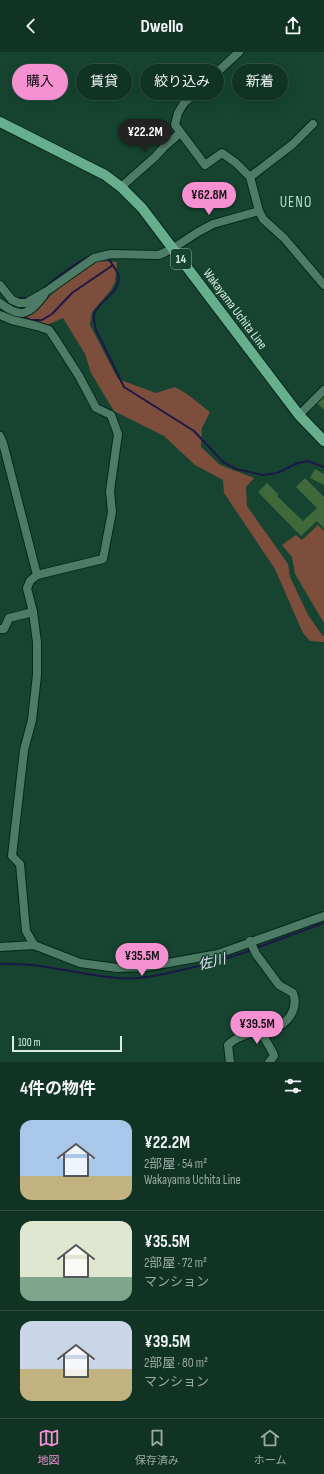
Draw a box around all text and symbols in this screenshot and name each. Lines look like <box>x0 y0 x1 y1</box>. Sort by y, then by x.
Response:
icon: back <box>20 15 42 37</box>
icon: share <box>282 15 304 37</box>
text: Dwello <box>141 16 183 37</box>
chip: 購入 <box>12 64 68 100</box>
chip: 賃貸 <box>76 64 132 100</box>
chip: 絞り込み <box>140 64 224 100</box>
chip: 新着 <box>232 64 288 100</box>
pin: ¥22.2M <box>112 119 178 153</box>
text: ¥22.2M <box>127 124 163 140</box>
pin: ¥62.8M <box>176 182 242 216</box>
text: ¥62.8M <box>191 187 227 203</box>
district label: UENO <box>280 193 312 212</box>
road number: 14 <box>171 249 191 269</box>
street label: Wakayama Uchita Line <box>199 266 271 352</box>
pin: ¥35.5M <box>109 943 175 977</box>
text: ¥35.5M <box>124 948 160 964</box>
water label: 佐川 <box>196 950 230 974</box>
pin: ¥39.5M <box>224 1011 290 1045</box>
text: ¥39.5M <box>239 1016 275 1032</box>
scale bar <box>12 1034 122 1053</box>
text: 100 m <box>18 1036 40 1049</box>
icon: filters <box>282 1075 304 1097</box>
text: 4件の物件 <box>20 1079 96 1099</box>
text: ¥22.2M <box>144 1133 190 1153</box>
icon: home <box>52 1136 100 1184</box>
text: 2部屋 · 54 m² <box>144 1156 207 1172</box>
text: Wakayama Uchita Line <box>144 1172 241 1188</box>
text: ¥35.5M <box>144 1232 190 1252</box>
icon: home <box>52 1237 100 1285</box>
text: 2部屋 · 72 m² <box>144 1255 207 1271</box>
text: マンション <box>144 1274 209 1290</box>
text: ¥39.5M <box>144 1332 190 1352</box>
icon: home <box>52 1337 100 1385</box>
text: 2部屋 · 80 m² <box>144 1355 208 1371</box>
text: マンション <box>144 1374 209 1390</box>
tab: 地図 <box>38 1427 60 1467</box>
tab: 保存済み <box>135 1427 179 1467</box>
tab: ホーム <box>254 1427 286 1467</box>

